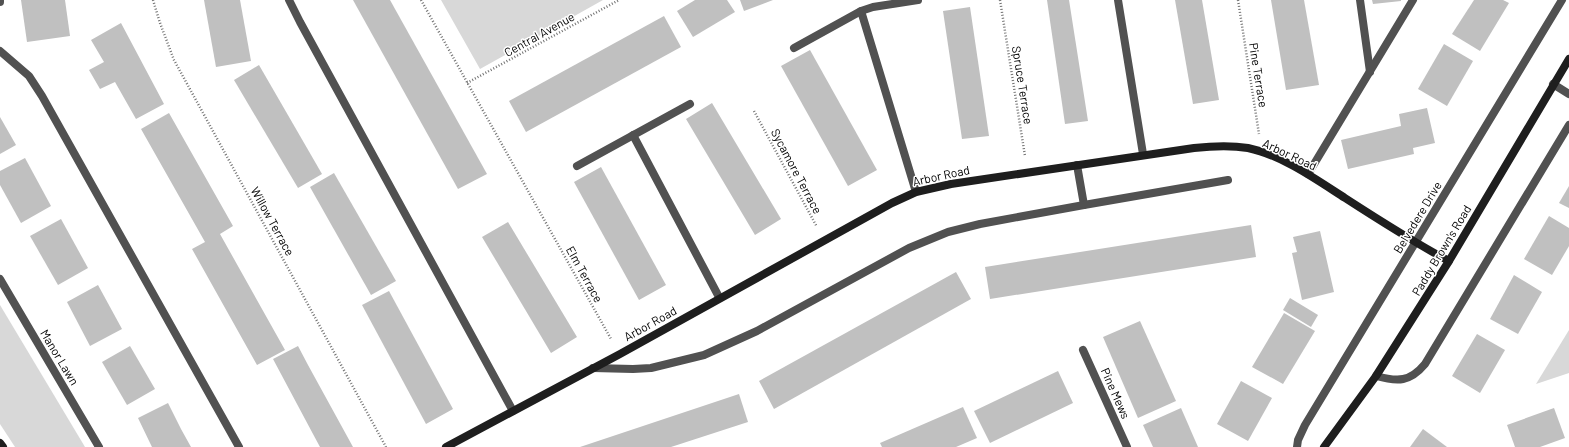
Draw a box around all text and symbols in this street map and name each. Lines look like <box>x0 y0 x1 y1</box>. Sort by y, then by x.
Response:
street label: Central Avenue <box>501 9 577 59</box>
street label: Pine Terrace <box>1247 42 1271 108</box>
street label: Spruce Terrace <box>1010 45 1036 125</box>
street label: Sycamore Terrace <box>769 126 825 216</box>
street label: Arbor Road <box>1261 135 1319 173</box>
street label: Arbor Road <box>911 162 971 188</box>
street label: Belvedere Drive <box>1390 179 1444 255</box>
street label: Willow Terrace <box>248 184 298 258</box>
street label: Paddy Brown's Road <box>1408 202 1474 298</box>
street label: Elm Terrace <box>564 243 606 305</box>
street label: Arbor Road <box>621 303 679 343</box>
street label: Manor Lawn <box>38 327 82 387</box>
street label: Pine Mews <box>1099 365 1134 421</box>

